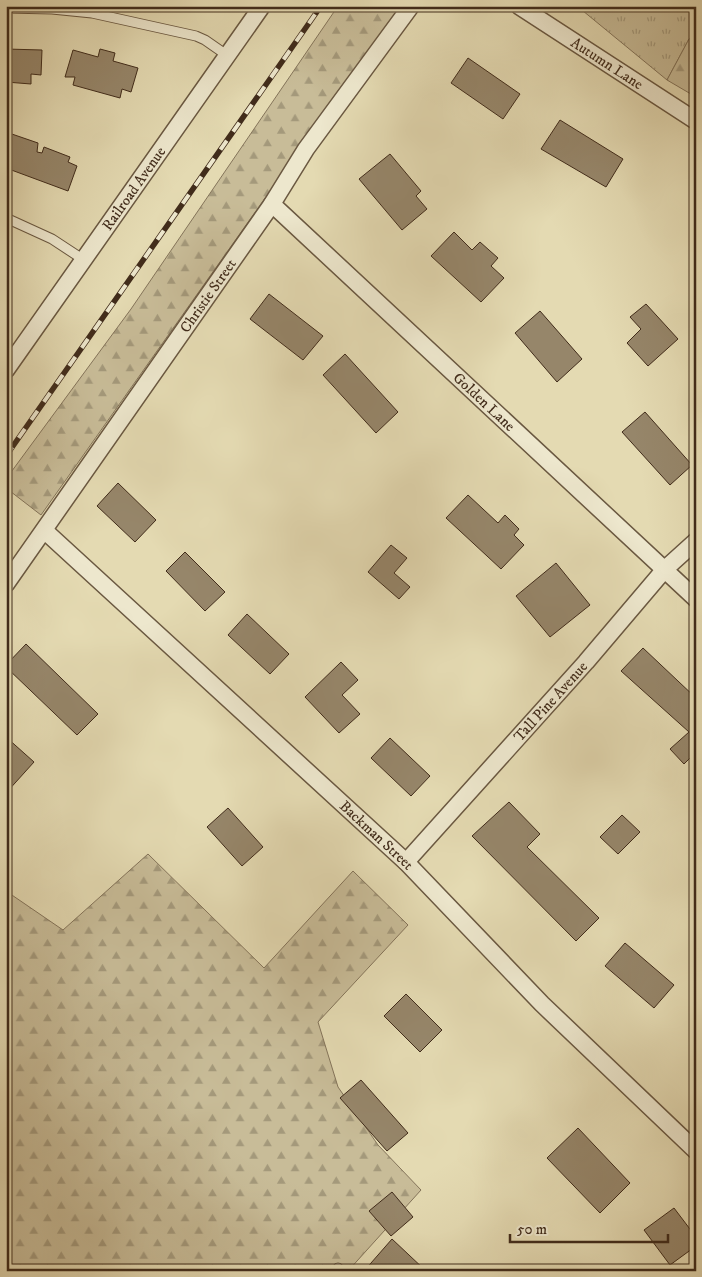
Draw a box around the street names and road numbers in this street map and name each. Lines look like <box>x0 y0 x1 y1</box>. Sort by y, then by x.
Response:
street label: Autumn Lane <box>567 33 647 94</box>
street label: Railroad Avenue <box>98 143 170 234</box>
street label: Christie Street <box>175 255 240 336</box>
street label: Golden Lane <box>449 368 519 435</box>
street label: Tall Pine Avenue <box>509 657 592 746</box>
street label: Backman Street <box>336 796 418 874</box>

